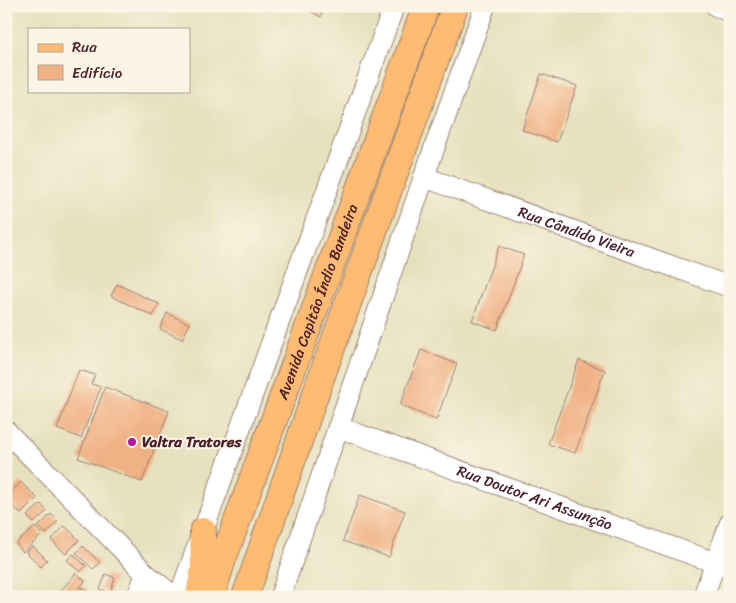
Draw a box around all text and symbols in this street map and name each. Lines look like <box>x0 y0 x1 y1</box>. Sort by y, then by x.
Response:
legend <box>28 28 190 92</box>
text: Rua <box>72 34 97 60</box>
text: Edifício <box>72 60 123 86</box>
street label: Rua Cândido Vieira <box>515 199 639 265</box>
street label: Avenida Capitão Índio Bandeira <box>269 200 365 404</box>
place label: Valtra Tratores <box>142 429 243 455</box>
marker: Valtra Tratores <box>126 436 138 448</box>
street label: Rua Doutor Ari Assunção <box>453 458 616 538</box>

